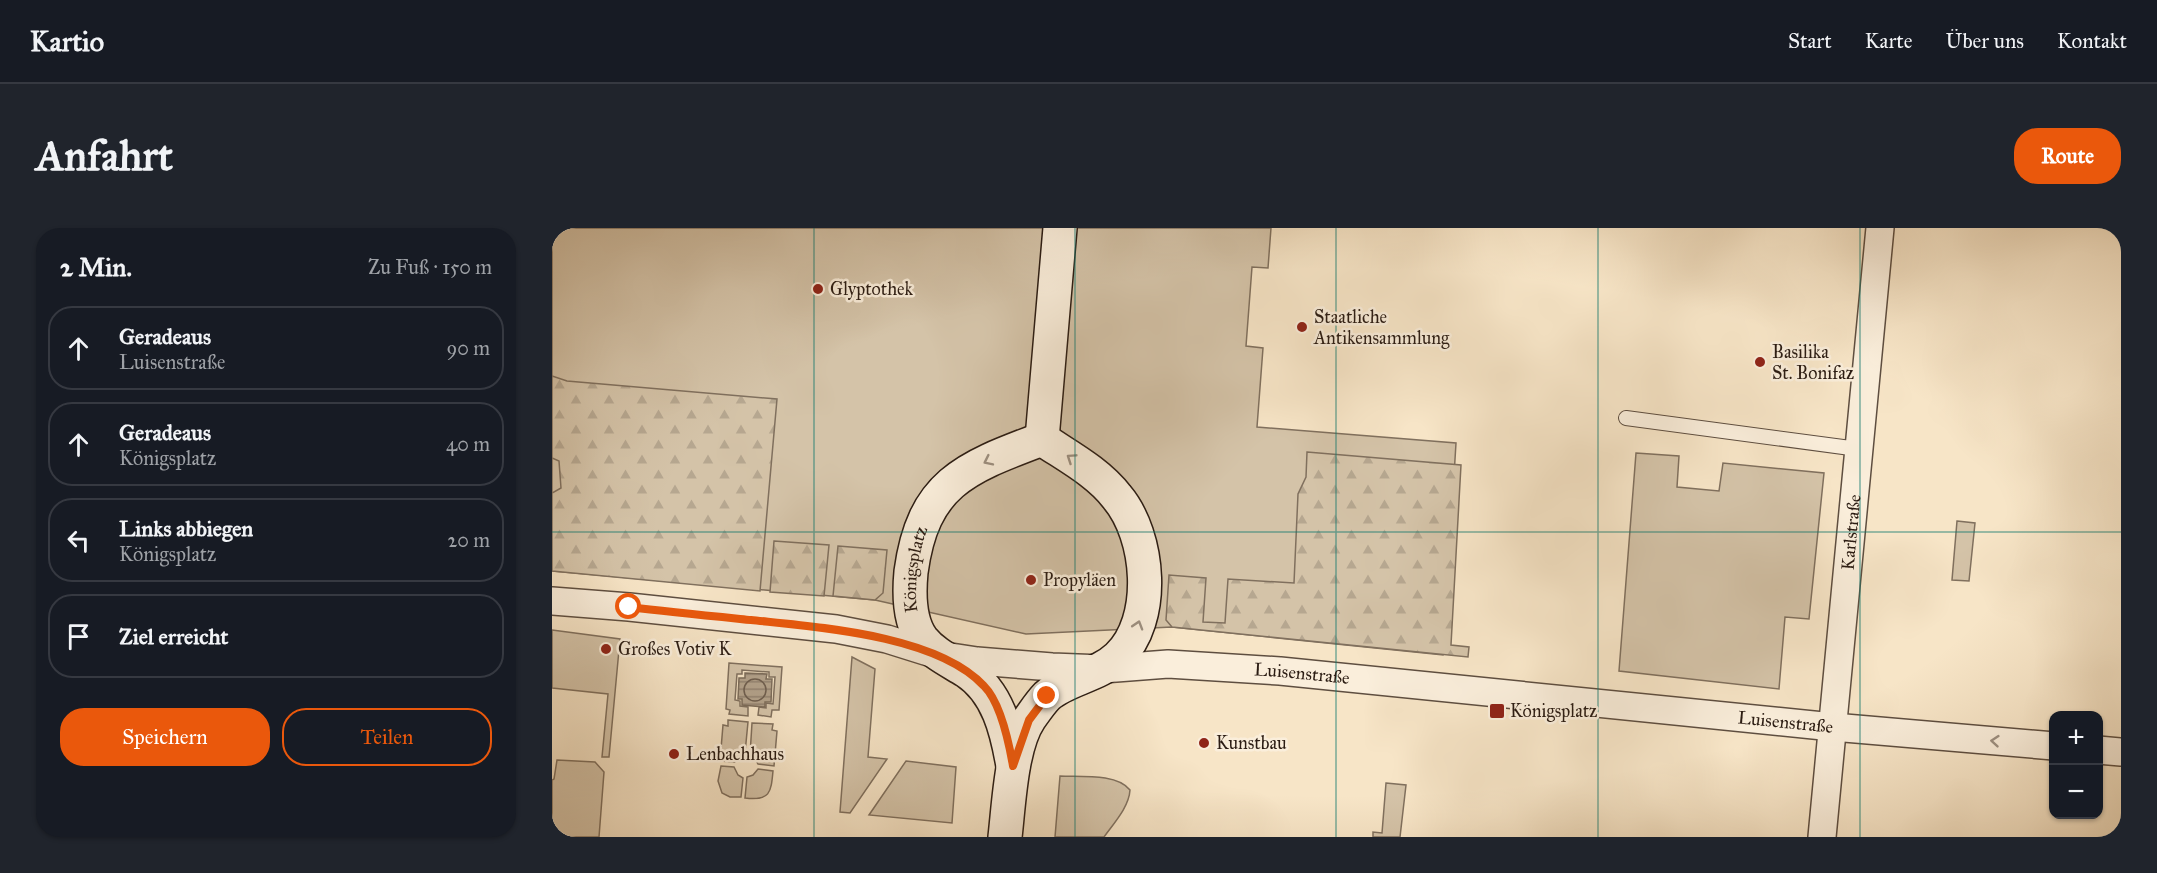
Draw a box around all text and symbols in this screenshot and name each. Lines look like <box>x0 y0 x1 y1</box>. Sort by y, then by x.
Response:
text: Kartio <box>30 24 104 59</box>
text: Start <box>1788 28 1832 54</box>
text: Karte <box>1865 28 1913 54</box>
text: Über uns <box>1946 28 2024 54</box>
text: Kontakt <box>2057 28 2127 54</box>
button: Route <box>2014 128 2121 184</box>
text: Anfahrt <box>36 130 173 182</box>
text: 2 Min. <box>60 251 132 283</box>
text: Zu Fuß · 150 m <box>368 255 492 279</box>
place label: Glyptothek <box>830 278 914 300</box>
marker: Glyptothek <box>811 282 825 296</box>
place label: Staatliche Antikensammlung <box>1313 306 1450 350</box>
marker: Staatliche Antikensammlung <box>1295 320 1309 334</box>
text: Geradeaus <box>119 323 211 350</box>
icon: ahead <box>62 332 95 365</box>
text: 90 m <box>447 336 490 360</box>
place label: Basilika St. Bonifaz <box>1772 341 1854 384</box>
text: Luisenstraße <box>119 350 225 374</box>
marker: Basilika St. Bonifaz <box>1753 355 1767 369</box>
text: Geradeaus <box>119 419 211 446</box>
icon: ahead <box>62 428 95 461</box>
text: 40 m <box>446 432 490 456</box>
text: Königsplatz <box>119 446 216 470</box>
one-way arrow <box>983 454 994 466</box>
one-way arrow <box>1066 454 1077 465</box>
street label: Karlstraße <box>1836 493 1866 571</box>
text: Links abbiegen <box>119 515 253 542</box>
street label: Königsplatz <box>899 523 932 614</box>
icon: left <box>62 524 95 557</box>
text: 20 m <box>447 528 490 552</box>
text: Königsplatz <box>119 542 216 566</box>
place label: Propyläen <box>1043 569 1116 591</box>
marker: Propyläen <box>1024 573 1038 587</box>
route start <box>615 593 641 619</box>
icon: arrive <box>62 620 95 653</box>
one-way arrow <box>1131 620 1143 631</box>
text: Ziel erreicht <box>119 623 228 650</box>
place label: Großes Votiv K <box>618 638 732 660</box>
marker: Großes Votiv K <box>599 642 613 656</box>
street label: Luisenstraße <box>1253 658 1351 689</box>
route end <box>1033 682 1059 708</box>
place label: Königsplatz <box>1510 700 1597 723</box>
marker: Königsplatz <box>1488 702 1506 720</box>
street label: Luisenstraße <box>1737 706 1834 738</box>
button: Speichern <box>60 708 270 766</box>
button: Teilen <box>282 708 492 766</box>
map controls <box>2049 711 2103 819</box>
button: + <box>2049 711 2103 765</box>
place label: Kunstbau <box>1216 732 1287 754</box>
one-way arrow <box>1991 735 2000 748</box>
marker: Kunstbau <box>1197 736 1211 750</box>
place label: Lenbachhaus <box>686 743 784 765</box>
marker: Lenbachhaus <box>667 747 681 761</box>
button: − <box>2049 765 2103 819</box>

